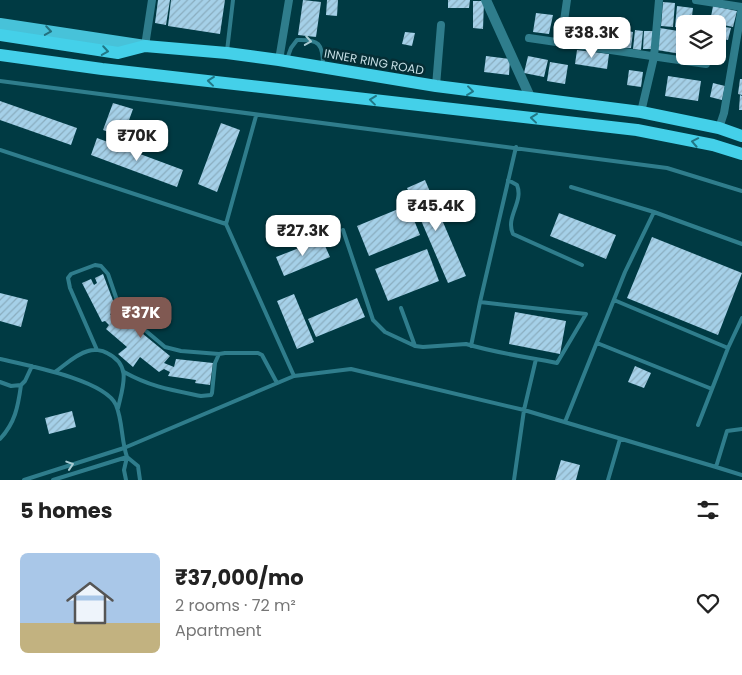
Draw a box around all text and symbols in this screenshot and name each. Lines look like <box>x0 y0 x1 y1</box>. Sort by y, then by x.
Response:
map controls <box>676 15 726 65</box>
button: layers <box>676 15 726 65</box>
pin: ₹38.3K <box>551 17 633 59</box>
text: ₹38.3K <box>565 21 619 44</box>
one-way arrow <box>45 25 53 36</box>
one-way arrow <box>303 35 312 45</box>
street label: INNER RING ROAD <box>323 44 425 79</box>
one-way arrow <box>101 46 110 56</box>
one-way arrow <box>207 76 215 87</box>
one-way arrow <box>467 85 475 96</box>
one-way arrow <box>369 95 377 106</box>
one-way arrow <box>530 113 538 124</box>
pin: ₹70K <box>107 120 167 162</box>
text: ₹70K <box>117 124 157 147</box>
one-way arrow <box>691 137 699 147</box>
pin: ₹45.4K <box>395 190 477 232</box>
text: ₹45.4K <box>407 194 465 217</box>
pin: ₹27.3K <box>262 214 344 257</box>
text: ₹27.3K <box>277 219 329 242</box>
pin: ₹37K <box>111 296 171 339</box>
text: ₹37K <box>122 301 160 324</box>
one-way arrow <box>66 461 74 471</box>
text: 5 homes <box>20 496 113 525</box>
icon: filters <box>694 496 722 524</box>
text: ₹37,000/mo <box>175 563 304 592</box>
icon: home <box>60 573 120 633</box>
icon: heart <box>694 589 722 617</box>
text: 2 rooms · 72 m² <box>175 594 296 617</box>
text: Apartment <box>175 619 262 642</box>

